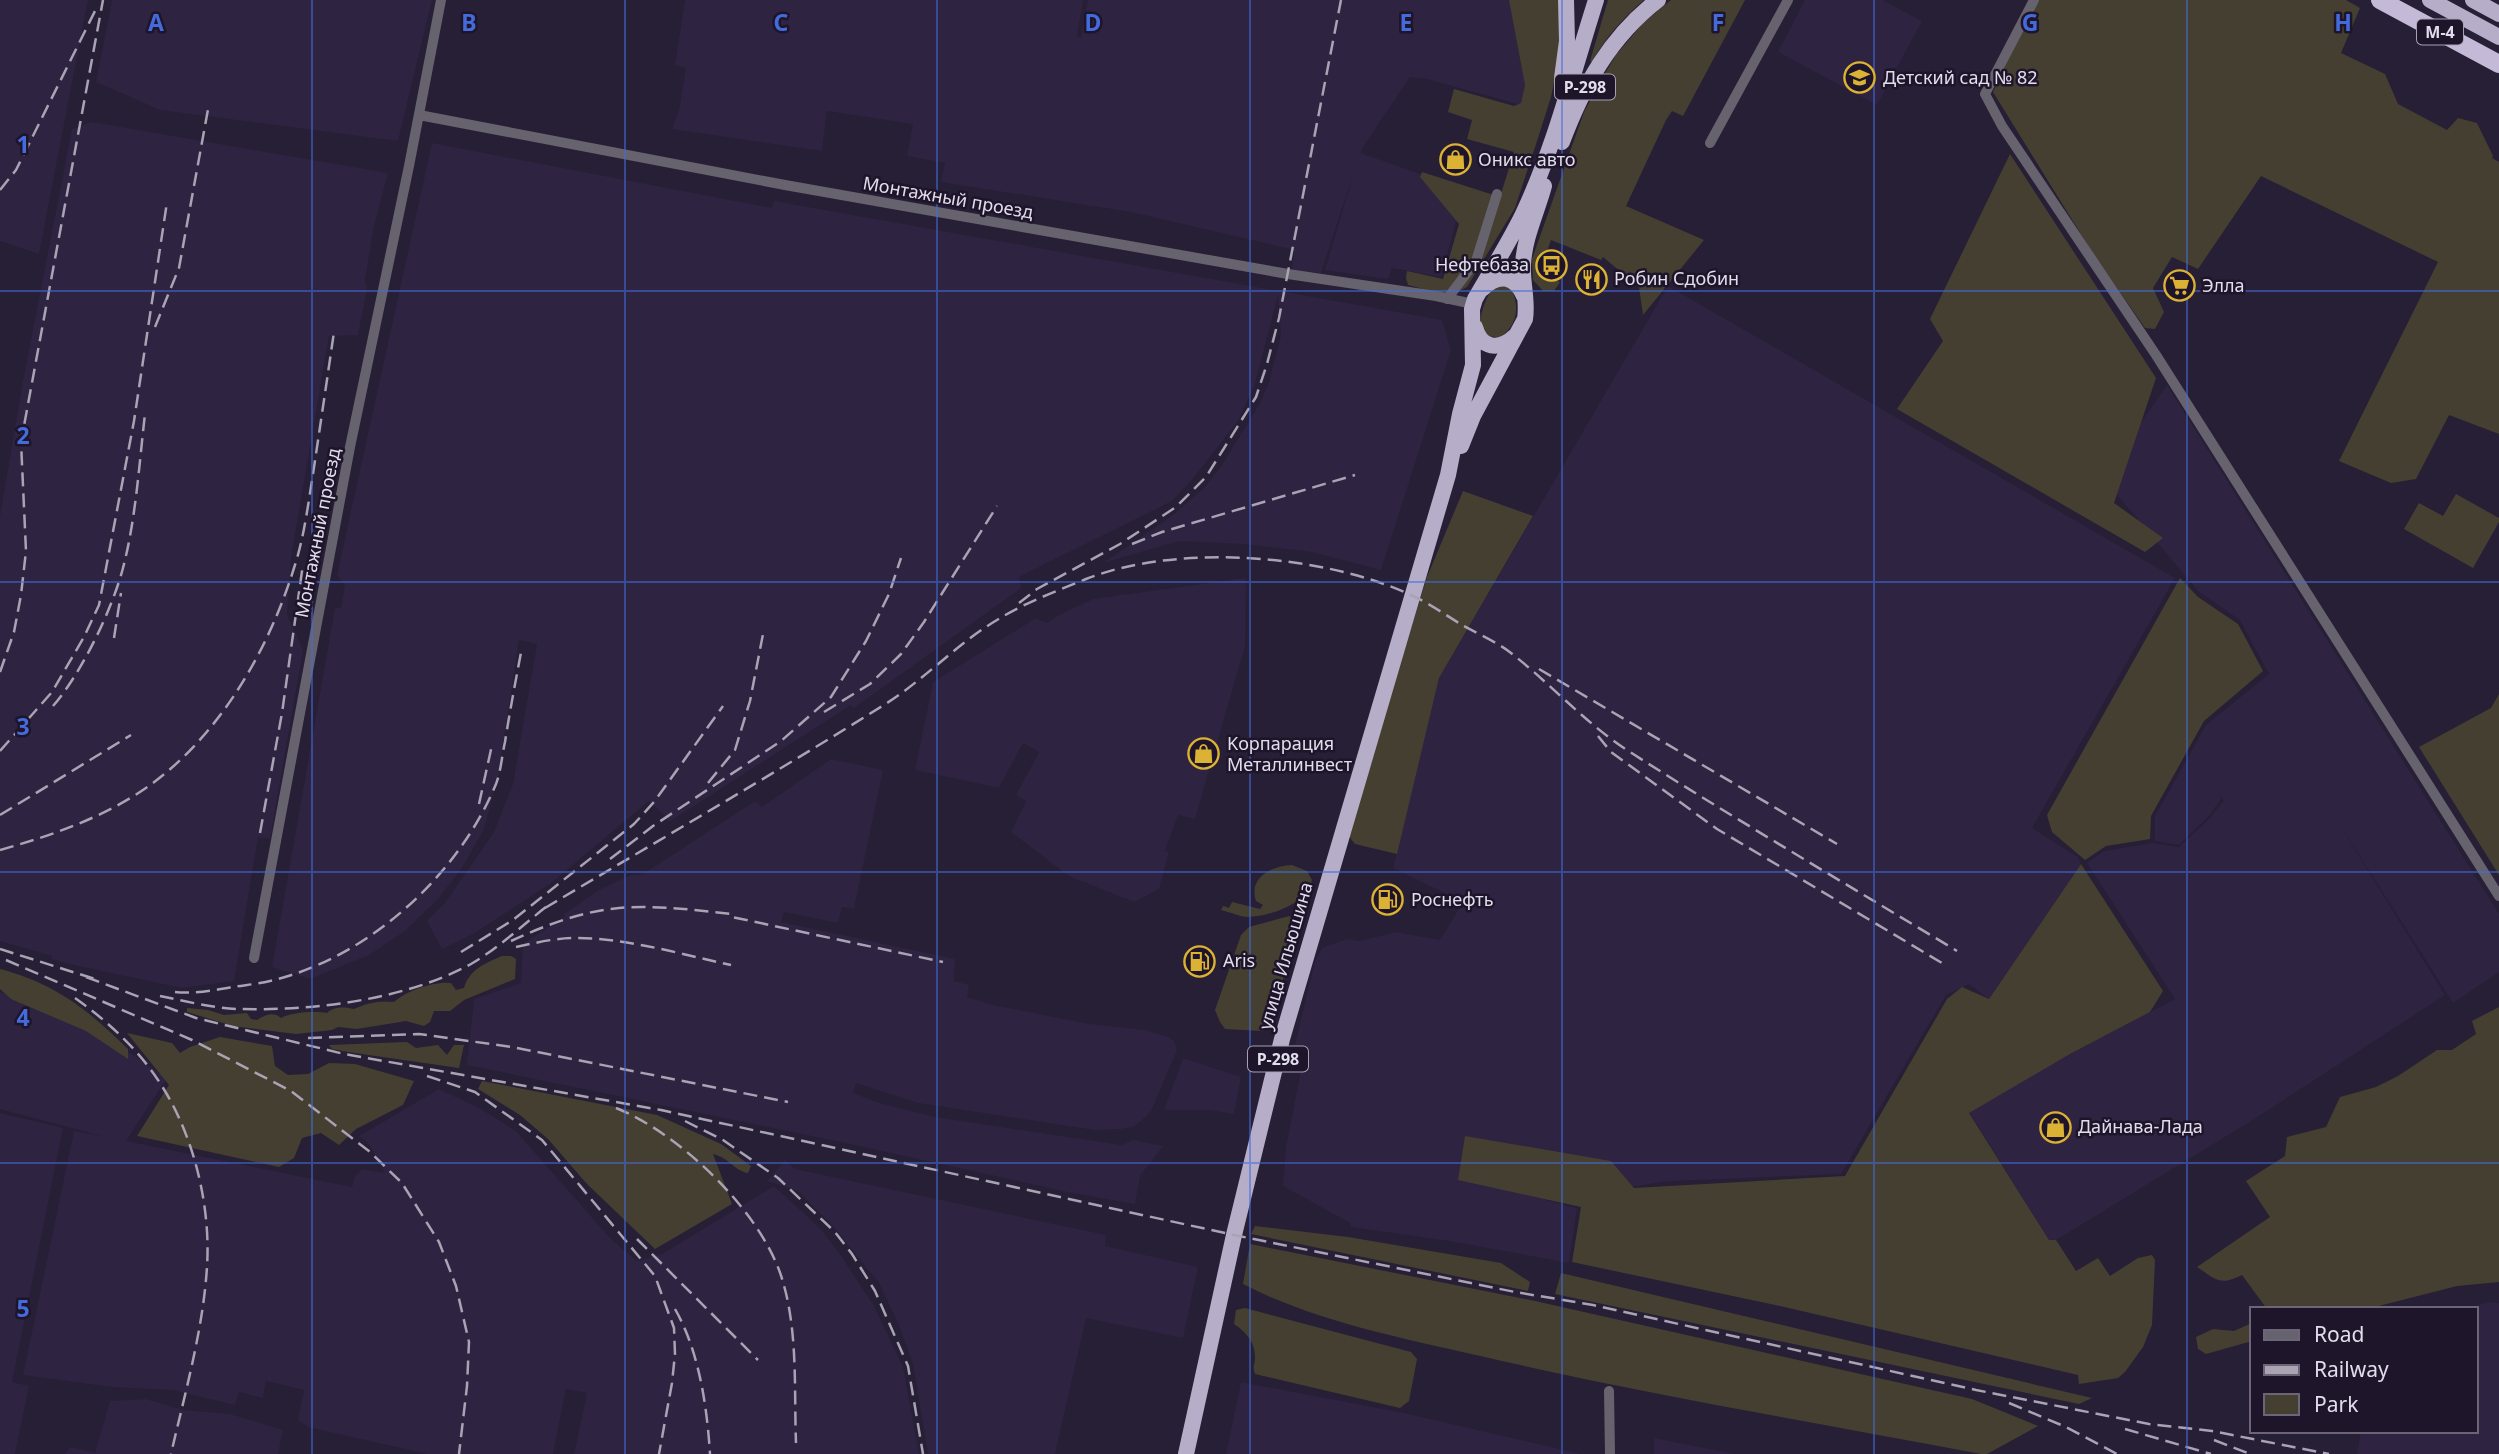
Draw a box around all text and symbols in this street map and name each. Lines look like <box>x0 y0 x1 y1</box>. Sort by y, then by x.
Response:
text: A <box>148 6 164 38</box>
text: B <box>461 6 477 38</box>
text: C <box>774 6 789 38</box>
text: D <box>1085 6 1101 38</box>
text: E <box>1400 6 1412 38</box>
text: F <box>1712 6 1724 38</box>
text: G <box>2022 6 2038 38</box>
text: H <box>2334 6 2352 38</box>
road number: М-4 <box>2417 20 2463 44</box>
school or university icon: Детский сад № 82 <box>1843 61 1877 95</box>
place label: Детский сад № 82 <box>1883 65 2038 89</box>
road number: Р-298 <box>1555 74 1615 100</box>
text: 1 <box>16 128 30 160</box>
shop icon: Оникс авто <box>1438 143 1472 177</box>
place label: Оникс авто <box>1478 147 1576 171</box>
street label: Монтажный проезд <box>861 170 1035 224</box>
bus stop icon: Нефтебаза <box>1535 248 1569 282</box>
place label: Нефтебаза <box>1435 252 1529 276</box>
restaurant icon: Робин Сдобин <box>1574 262 1608 296</box>
place label: Робин Сдобин <box>1614 266 1739 290</box>
supermarket icon: Элла <box>2162 269 2196 303</box>
place label: Элла <box>2202 273 2245 297</box>
text: 2 <box>16 419 30 451</box>
street label: Монтажный проезд <box>289 446 345 620</box>
text: 3 <box>16 710 30 742</box>
place label: Kорпарация Металлинвест <box>1227 731 1353 776</box>
shop icon: Kорпарация Металлинвест <box>1187 737 1221 771</box>
street label: улица Ильюшина <box>1252 879 1318 1032</box>
fuel station icon: Роснефть <box>1371 883 1405 917</box>
place label: Роснефть <box>1411 887 1494 911</box>
fuel station icon: Aris <box>1183 944 1217 978</box>
place label: Aris <box>1223 948 1255 972</box>
text: 4 <box>16 1001 30 1033</box>
road number: Р-298 <box>1248 1046 1308 1072</box>
shop icon: Дайнава-Лада <box>2038 1110 2072 1144</box>
place label: Дайнава-Лада <box>2078 1114 2203 1138</box>
text: 5 <box>16 1292 30 1324</box>
legend <box>2250 1307 2478 1433</box>
text: Road <box>2314 1320 2364 1348</box>
text: Railway <box>2314 1355 2389 1383</box>
text: Park <box>2314 1390 2359 1418</box>

